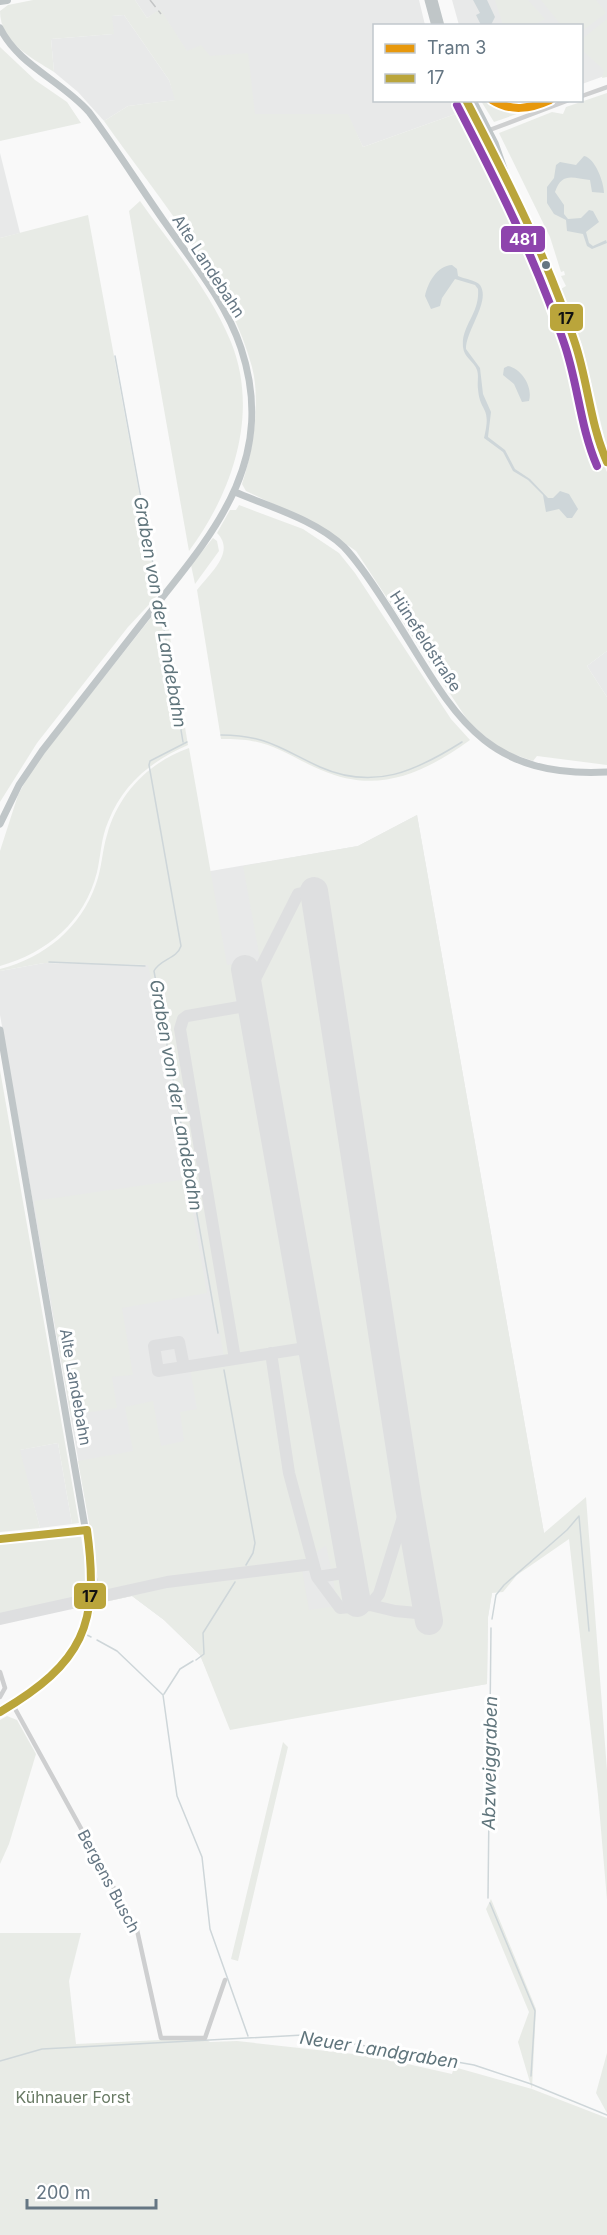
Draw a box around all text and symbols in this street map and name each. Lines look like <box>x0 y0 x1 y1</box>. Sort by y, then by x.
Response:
legend <box>373 24 583 102</box>
text: Tram 3 <box>427 37 486 58</box>
text: 17 <box>427 67 445 88</box>
street label: Alte Landebahn <box>168 211 250 321</box>
line badge: 481 <box>500 225 546 253</box>
text: 481 <box>509 229 537 249</box>
unlabelled marker <box>540 259 552 271</box>
line badge: 17 <box>549 303 584 332</box>
text: 17 <box>558 308 574 328</box>
water label: Graben von der Landebahn <box>130 495 191 729</box>
street label: Hünefeldstraße <box>386 587 466 695</box>
water label: Graben von der Landebahn <box>146 978 207 1212</box>
street label: Alte Landebahn <box>56 1327 96 1447</box>
line badge: 17 <box>73 1582 107 1610</box>
text: 17 <box>82 1586 98 1606</box>
water label: Abzweiggraben <box>478 1696 501 1831</box>
street label: Bergens Busch <box>73 1826 145 1936</box>
water label: Neuer Landgraben <box>298 2027 460 2072</box>
park label: Kühnauer Forst <box>16 2087 131 2107</box>
scale bar <box>27 2172 156 2210</box>
text: 200 m <box>36 2182 91 2203</box>

